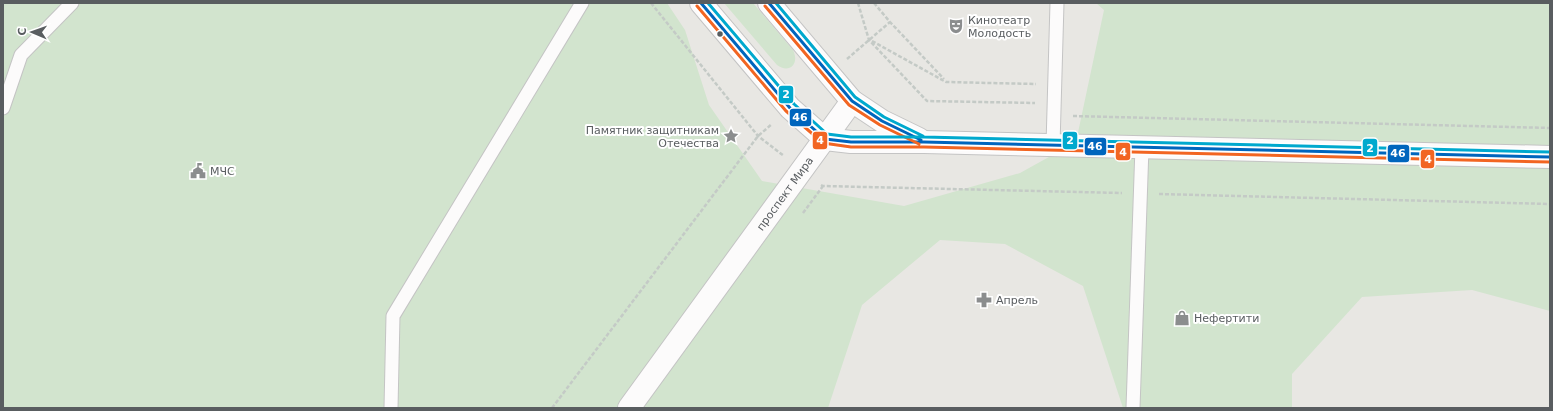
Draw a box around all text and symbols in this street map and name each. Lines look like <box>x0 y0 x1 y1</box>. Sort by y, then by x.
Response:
north arrow <box>12 12 52 52</box>
place label: Кинотеатр Молодость <box>968 14 1031 40</box>
theatre icon: Кинотеатр Молодость <box>947 17 965 35</box>
text: С <box>16 27 29 36</box>
unlabelled marker <box>715 29 725 39</box>
line badge: 2 <box>778 85 794 104</box>
text: 2 <box>782 88 790 101</box>
line badge: 46 <box>789 108 812 127</box>
text: 46 <box>792 111 808 124</box>
place label: Памятник защитникам Отечества <box>586 124 719 150</box>
place icon: Памятник защитникам Отечества <box>722 127 740 145</box>
line badge: 4 <box>812 131 828 150</box>
line badge: 2 <box>1062 131 1078 150</box>
text: 4 <box>816 134 824 147</box>
text: 2 <box>1066 134 1074 147</box>
line badge: 46 <box>1084 137 1107 156</box>
line badge: 2 <box>1362 138 1378 157</box>
text: 46 <box>1087 140 1103 153</box>
line badge: 4 <box>1115 142 1131 161</box>
text: 2 <box>1366 142 1374 155</box>
line badge: 46 <box>1387 144 1410 163</box>
text: 4 <box>1119 146 1127 159</box>
text: 46 <box>1390 147 1406 160</box>
line badge: 4 <box>1420 149 1435 169</box>
text: 4 <box>1424 153 1432 166</box>
street label: проспект Мира <box>754 154 816 233</box>
public building icon: МЧС <box>189 162 207 180</box>
place label: МЧС <box>210 165 235 178</box>
pharmacy icon: Апрель <box>975 291 993 309</box>
place label: Апрель <box>996 294 1038 307</box>
shop icon: Нефертити <box>1173 309 1191 327</box>
place label: Нефертити <box>1194 312 1259 325</box>

